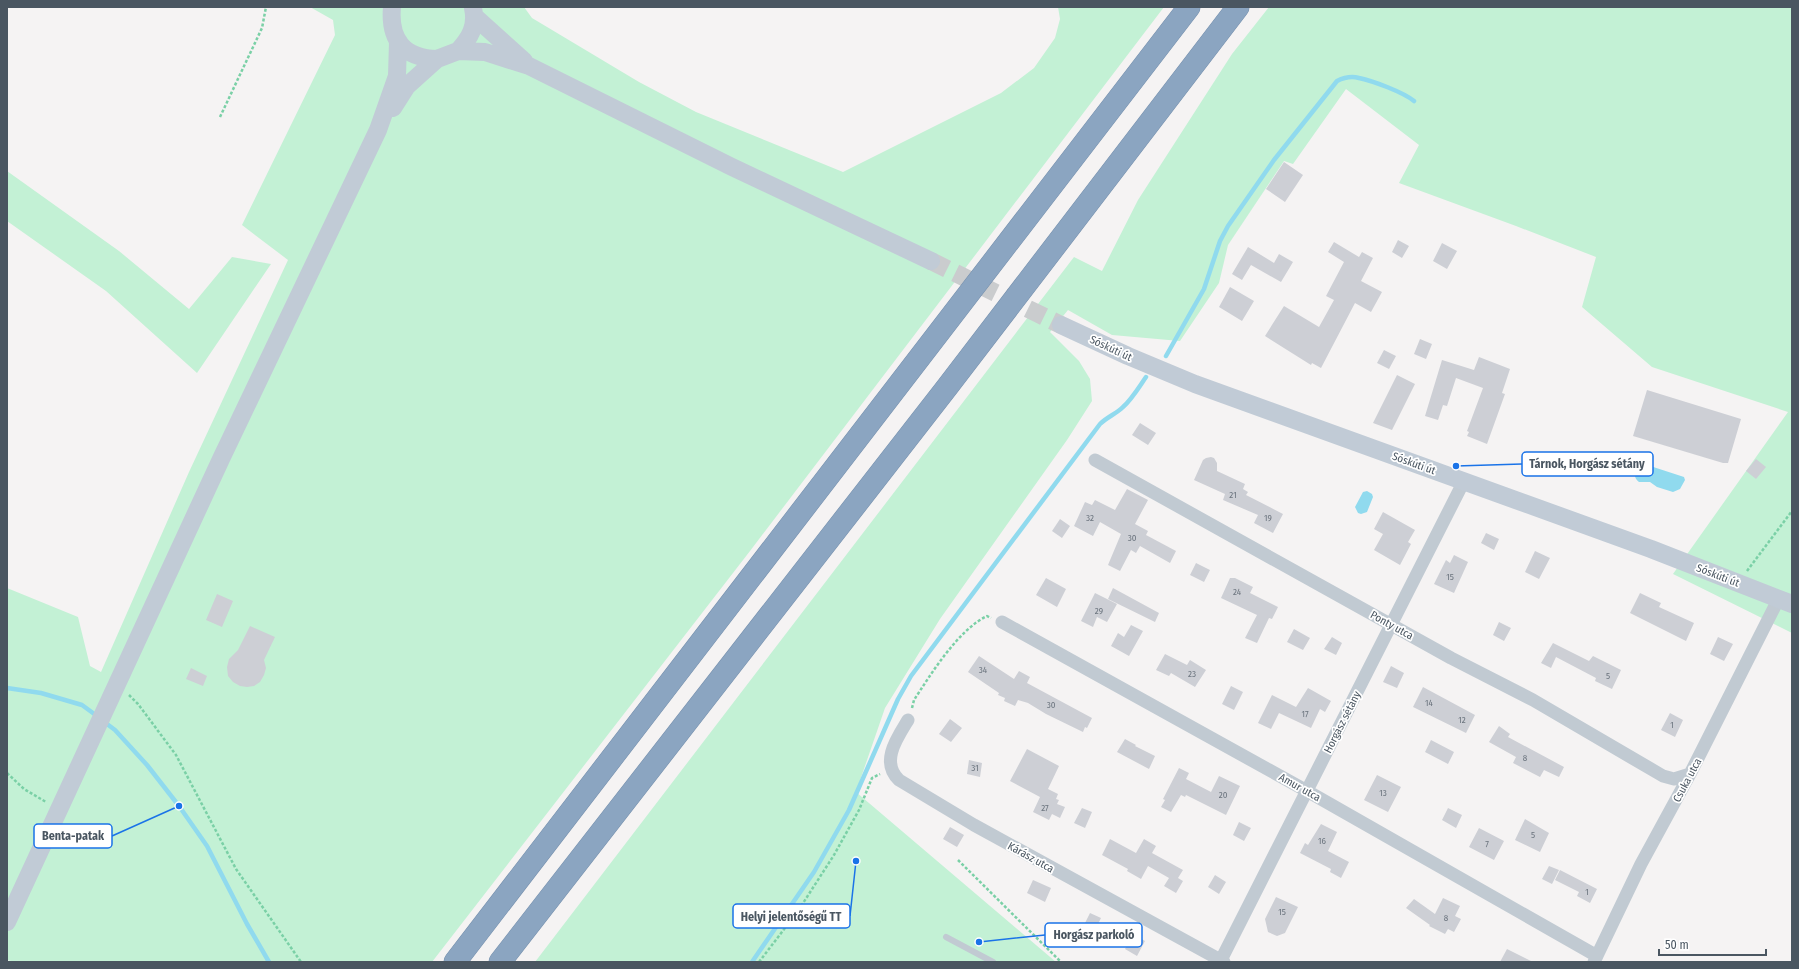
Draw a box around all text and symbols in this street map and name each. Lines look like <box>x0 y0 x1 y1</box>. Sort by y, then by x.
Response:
street label: Sóskúti út <box>1088 333 1134 364</box>
street label: Sóskúti út <box>1390 450 1438 477</box>
callout: Tárnok, Horgász sétány <box>1522 452 1653 476</box>
text: Tárnok, Horgász sétány <box>1529 457 1645 471</box>
house number: 21 <box>1229 490 1237 500</box>
house number: 32 <box>1086 513 1094 523</box>
house number: 19 <box>1264 513 1272 523</box>
house number: 30 <box>1128 533 1137 543</box>
street label: Sóskúti út <box>1694 561 1742 590</box>
house number: 15 <box>1446 572 1454 582</box>
house number: 24 <box>1233 587 1242 597</box>
house number: 29 <box>1095 606 1103 616</box>
street label: Ponty utca <box>1368 608 1416 643</box>
house number: 34 <box>979 665 988 675</box>
house number: 23 <box>1188 669 1196 679</box>
house number: 5 <box>1606 671 1610 681</box>
street label: Horgász sétány <box>1321 689 1364 755</box>
house number: 14 <box>1425 698 1434 708</box>
house number: 30 <box>1047 700 1056 710</box>
house number: 17 <box>1301 709 1309 719</box>
house number: 12 <box>1458 715 1466 725</box>
house number: 1 <box>1670 720 1674 730</box>
house number: 8 <box>1523 753 1528 763</box>
street label: Csuka utca <box>1670 756 1704 804</box>
house number: 31 <box>971 763 979 773</box>
street label: Amur utca <box>1277 771 1323 804</box>
house number: 13 <box>1379 788 1387 798</box>
house number: 20 <box>1219 790 1228 800</box>
house number: 27 <box>1041 803 1049 813</box>
callout: Benta-patak <box>34 824 112 848</box>
text: Benta-patak <box>42 829 105 843</box>
house number: 5 <box>1531 830 1535 840</box>
house number: 16 <box>1318 836 1327 846</box>
street label: Kárász utca <box>1005 839 1056 875</box>
house number: 7 <box>1485 839 1489 849</box>
house number: 1 <box>1585 887 1589 897</box>
callout: Helyi jelentőségű TT <box>733 904 850 928</box>
house number: 15 <box>1278 907 1286 917</box>
text: Helyi jelentőségű TT <box>741 909 841 924</box>
house number: 8 <box>1444 913 1449 923</box>
callout: Horgász parkoló <box>1045 923 1142 947</box>
text: Horgász parkoló <box>1053 928 1135 942</box>
scale bar <box>1659 931 1766 957</box>
text: 50 m <box>1665 938 1689 952</box>

